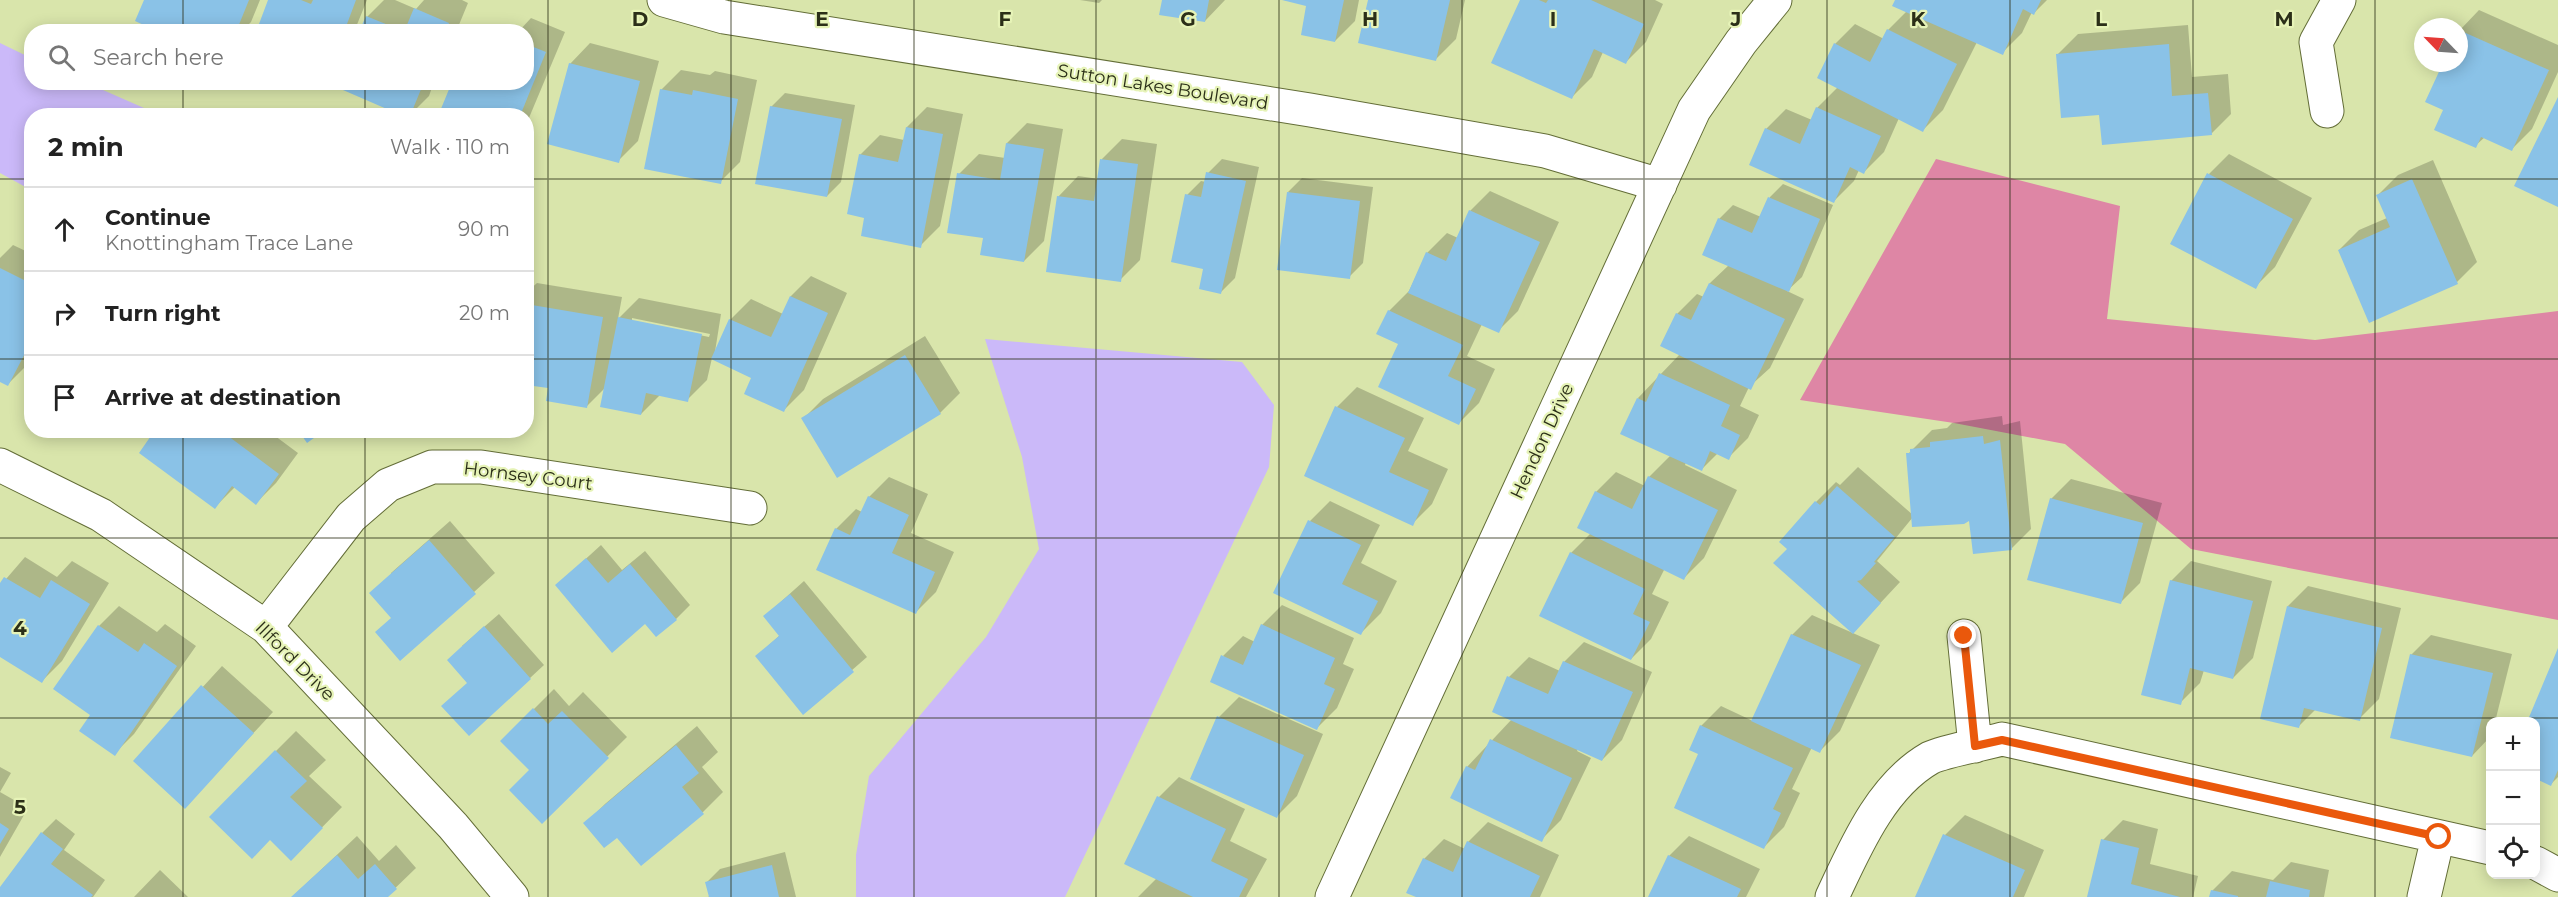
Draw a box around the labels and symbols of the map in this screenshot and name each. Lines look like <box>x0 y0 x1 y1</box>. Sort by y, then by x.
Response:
text: D <box>632 7 648 31</box>
text: E <box>815 7 829 31</box>
text: F <box>999 7 1012 31</box>
text: G <box>1180 7 1196 31</box>
text: H <box>1362 7 1378 31</box>
text: I <box>1550 7 1556 31</box>
text: J <box>1730 7 1741 31</box>
text: K <box>1911 7 1927 31</box>
text: L <box>2095 7 2107 31</box>
text: M <box>2274 7 2294 31</box>
north arrow <box>2414 18 2468 72</box>
street label: Sutton Lakes Boulevard <box>1056 59 1270 115</box>
street label: Hendon Drive <box>1506 380 1578 502</box>
street label: Hornsey Court <box>462 457 594 495</box>
text: 4 <box>13 616 27 640</box>
street label: Illford Drive <box>251 617 339 705</box>
route end <box>1950 622 1976 648</box>
text: 5 <box>14 795 26 819</box>
route start <box>2425 823 2451 849</box>

